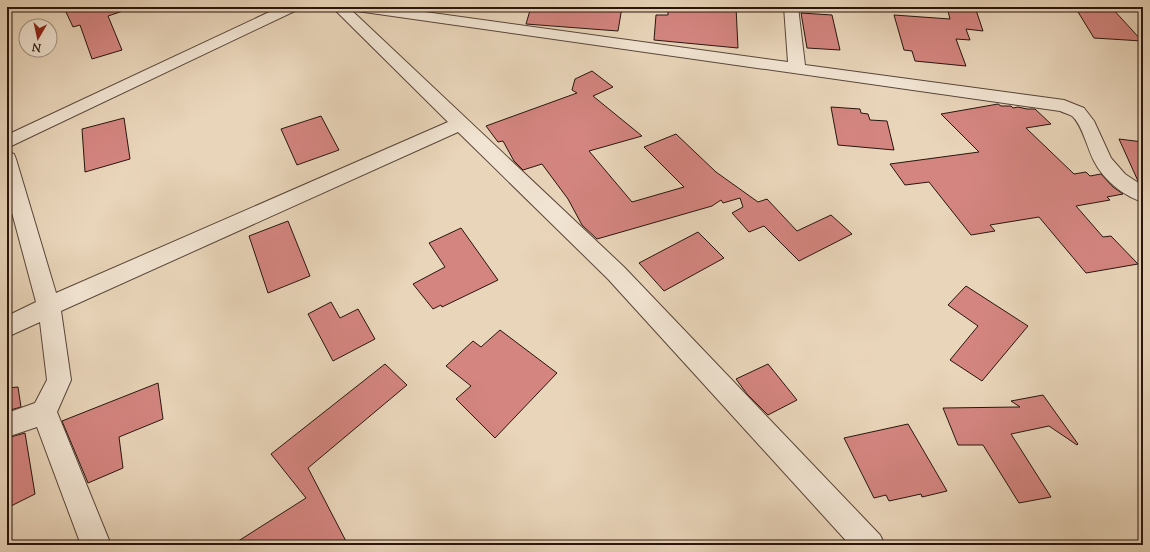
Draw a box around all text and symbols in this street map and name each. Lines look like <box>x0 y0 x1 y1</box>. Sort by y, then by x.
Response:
north arrow <box>18 18 58 58</box>
text: N <box>31 38 43 56</box>

